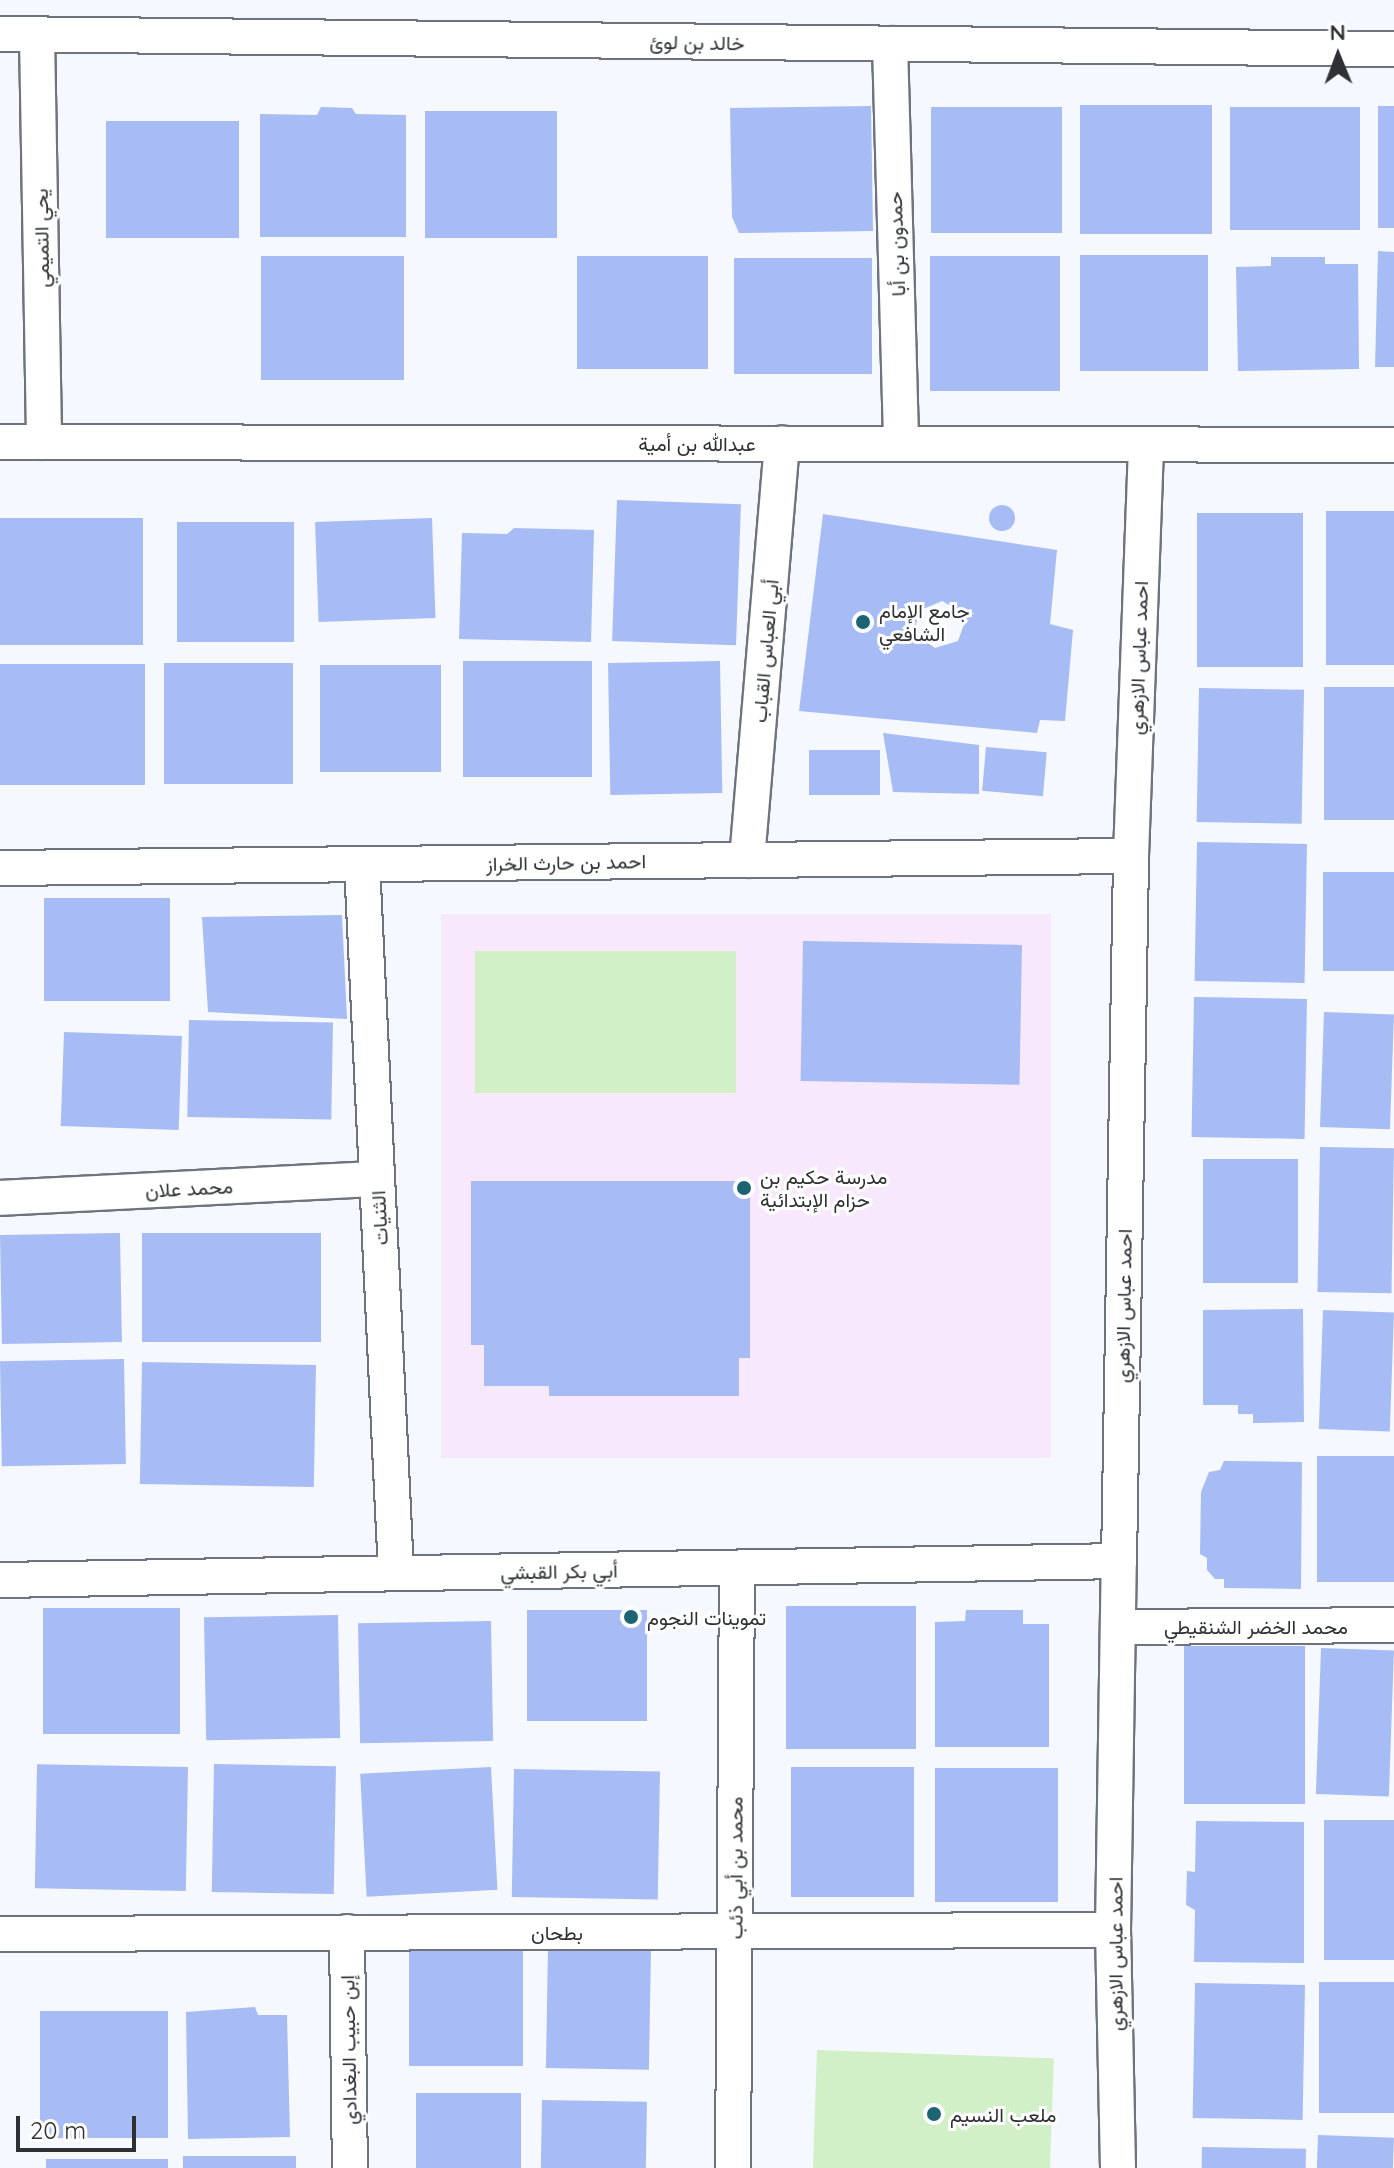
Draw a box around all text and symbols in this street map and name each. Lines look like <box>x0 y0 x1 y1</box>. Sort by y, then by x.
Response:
north arrow <box>1298 16 1378 96</box>
text: N <box>1329 18 1346 46</box>
street label: خالد بن لوئ <box>649 29 745 55</box>
street label: يحي التميمي <box>28 188 54 288</box>
street label: حمدون بن أبا <box>882 191 910 297</box>
street label: عبدالله بن أمية <box>638 431 756 455</box>
street label: أبي العباس القباب <box>747 578 783 724</box>
street label: احمد عباس الازهري <box>1123 580 1153 736</box>
place label: جامع الإمام الشافعي <box>879 598 970 645</box>
marker: جامع الإمام الشافعي <box>854 613 872 631</box>
street label: احمد بن حارث الخراز <box>486 849 646 875</box>
place label: مدرسة حكيم بن حزام الإبتدائية <box>760 1164 888 1211</box>
street label: محمد علان <box>144 1174 234 1202</box>
marker: مدرسة حكيم بن حزام الإبتدائية <box>735 1179 753 1197</box>
street label: الثنيات <box>366 1190 392 1246</box>
street label: احمد عباس الازهري <box>1110 1229 1136 1383</box>
street label: أبي بكر القبشي <box>500 1558 618 1584</box>
place label: تموينات النجوم <box>647 1605 766 1629</box>
marker: تموينات النجوم <box>622 1608 640 1626</box>
street label: محمد الخضر الشنقيطي <box>1164 1614 1348 1638</box>
street label: محمد بن أبي ذئب <box>723 1797 747 1939</box>
street label: احمد عباس الازهري <box>1103 1877 1127 2031</box>
street label: بطحان <box>531 1920 583 1944</box>
street label: إبن حبيب البغدادي <box>335 1975 361 2125</box>
scale bar <box>20 2100 140 2150</box>
place label: ملعب النسيم <box>950 2102 1056 2126</box>
marker: ملعب النسيم <box>925 2105 943 2123</box>
text: 20 m <box>30 2115 86 2145</box>

